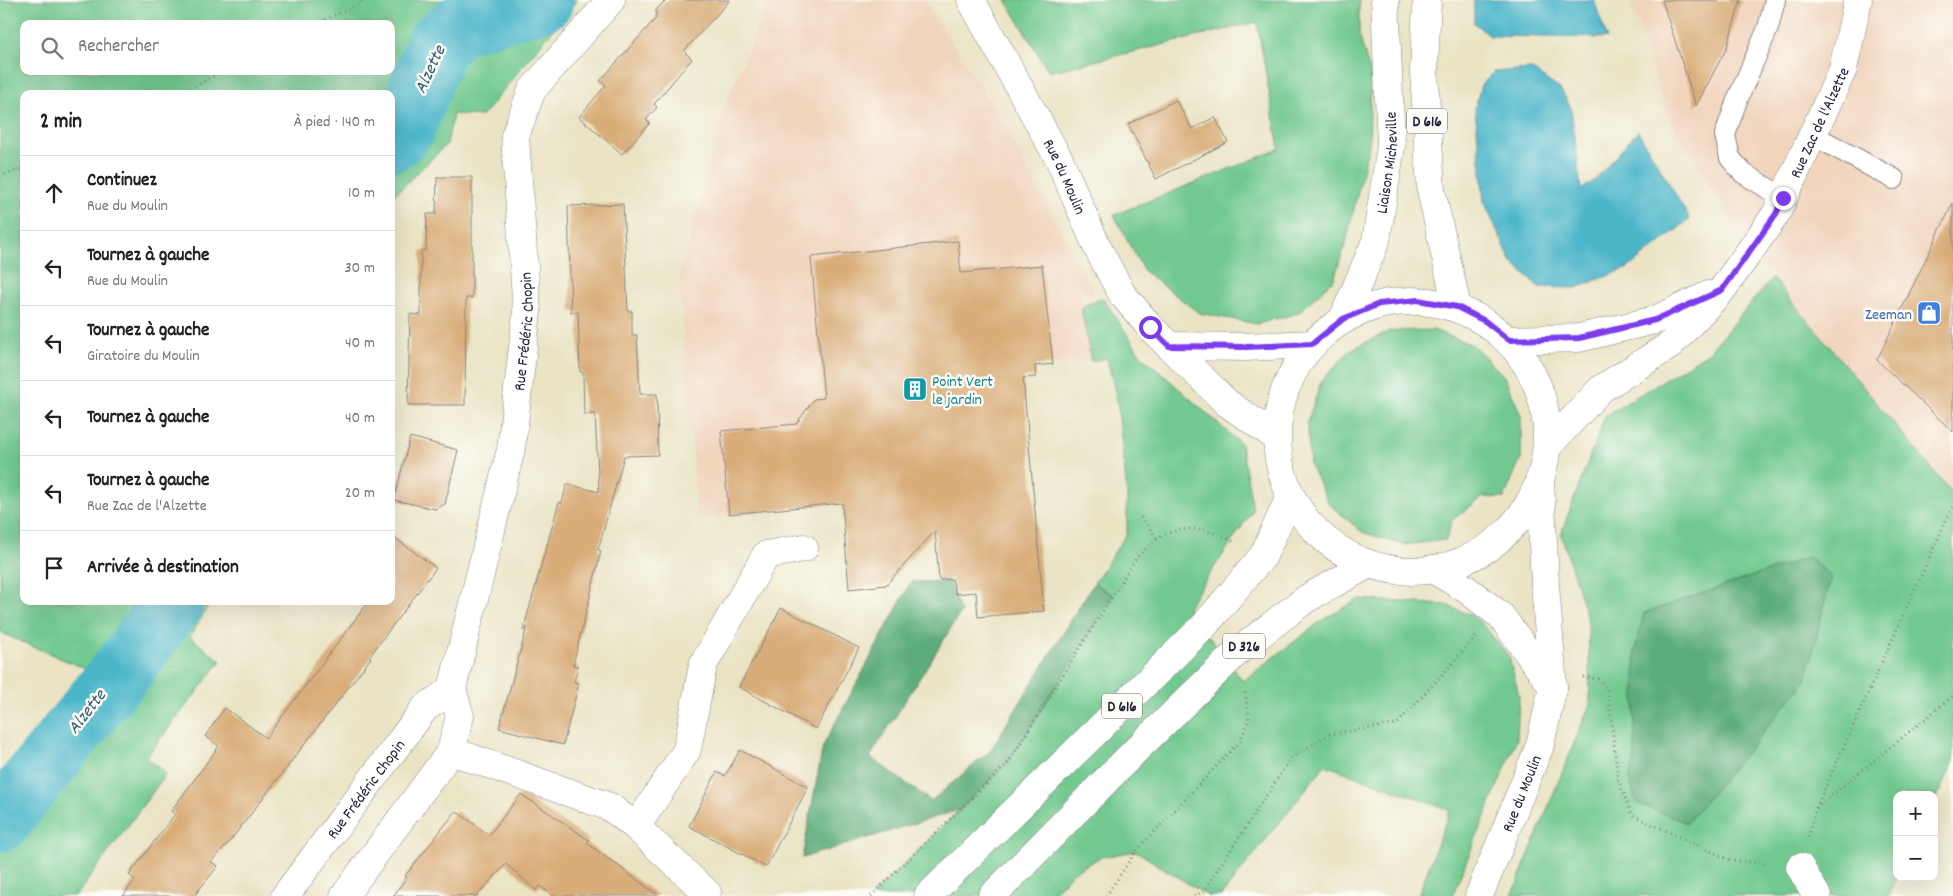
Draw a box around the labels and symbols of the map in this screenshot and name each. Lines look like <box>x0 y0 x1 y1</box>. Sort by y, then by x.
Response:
water label: Alzette <box>409 41 454 98</box>
street label: Rue Zac de l'Alzette <box>1785 64 1856 182</box>
road number: D 616 <box>1407 108 1447 134</box>
street label: Liaison Micheville <box>1371 111 1405 215</box>
street label: Rue du Moulin <box>1036 135 1091 219</box>
route end <box>1772 187 1795 210</box>
street label: Rue Frédéric Chopin <box>509 271 541 392</box>
shop icon: Zeeman <box>1916 300 1942 326</box>
place label: Zeeman <box>1865 304 1912 327</box>
route start <box>1139 316 1162 339</box>
place label: Point Vert le jardin <box>932 371 993 412</box>
building icon: Point Vert le jardin <box>902 376 928 402</box>
road number: D 326 <box>1223 634 1265 658</box>
water label: Alzette <box>63 684 114 740</box>
road number: D 616 <box>1102 694 1142 718</box>
street label: Rue Frédéric Chopin <box>322 735 412 845</box>
street label: Rue du Moulin <box>1497 752 1549 836</box>

